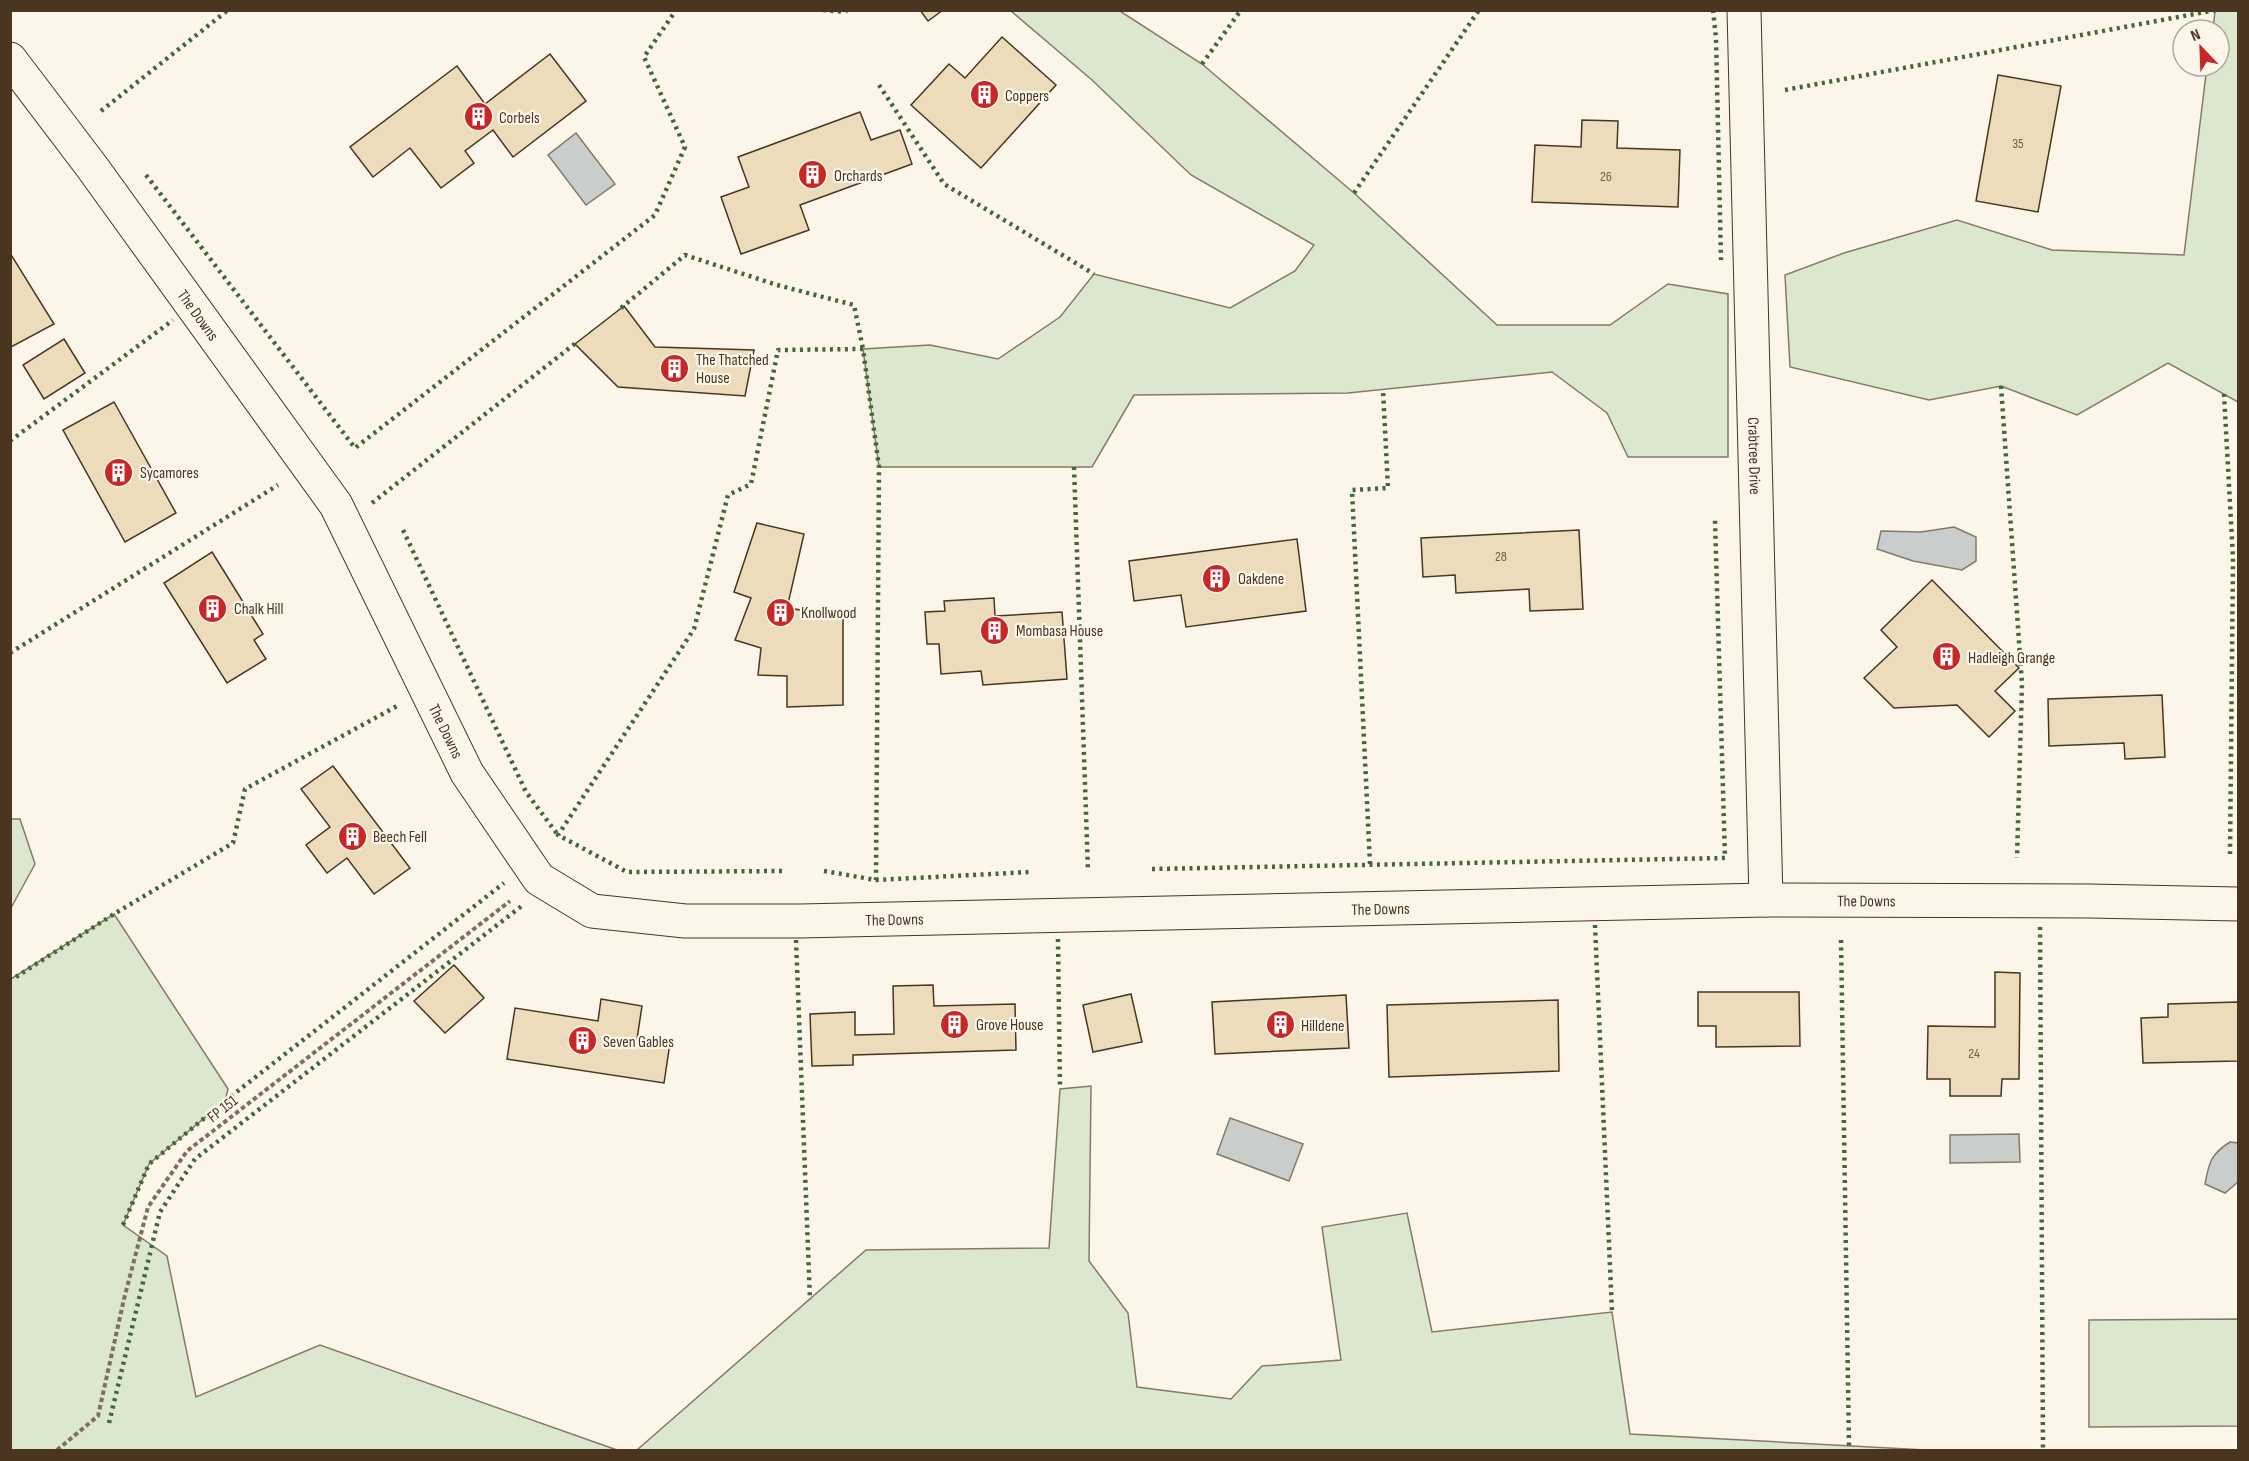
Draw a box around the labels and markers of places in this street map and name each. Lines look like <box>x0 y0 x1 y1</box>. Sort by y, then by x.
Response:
building icon: Coppers <box>968 79 1000 111</box>
place label: Coppers <box>1005 87 1049 106</box>
building icon: Corbels <box>462 101 494 133</box>
place label: Corbels <box>499 109 540 128</box>
building icon: Orchards <box>797 159 829 191</box>
place label: Orchards <box>834 167 883 186</box>
place label: The Thatched House <box>696 351 769 388</box>
building icon: The Thatched House <box>659 352 691 384</box>
building icon: Sycamores <box>103 456 135 488</box>
place label: Sycamores <box>140 464 199 483</box>
building icon: Oakdene <box>1201 562 1233 594</box>
place label: Oakdene <box>1238 570 1284 589</box>
building icon: Chalk Hill <box>197 592 229 624</box>
building icon: Knollwood <box>764 596 796 628</box>
place label: Chalk Hill <box>234 600 283 619</box>
place label: Knollwood <box>801 604 856 623</box>
building icon: Mombasa House <box>979 614 1011 646</box>
place label: Mombasa House <box>1016 622 1103 641</box>
building icon: Hadleigh Grange <box>1931 641 1963 673</box>
place label: Hadleigh Grange <box>1968 649 2055 668</box>
building icon: Beech Fell <box>336 820 368 852</box>
place label: Beech Fell <box>373 828 427 847</box>
building icon: Grove House <box>939 1008 971 1040</box>
building icon: Hilldene <box>1264 1009 1296 1041</box>
place label: Grove House <box>976 1016 1044 1035</box>
place label: Hilldene <box>1301 1017 1344 1036</box>
building icon: Seven Gables <box>566 1025 598 1057</box>
place label: Seven Gables <box>603 1033 674 1052</box>

